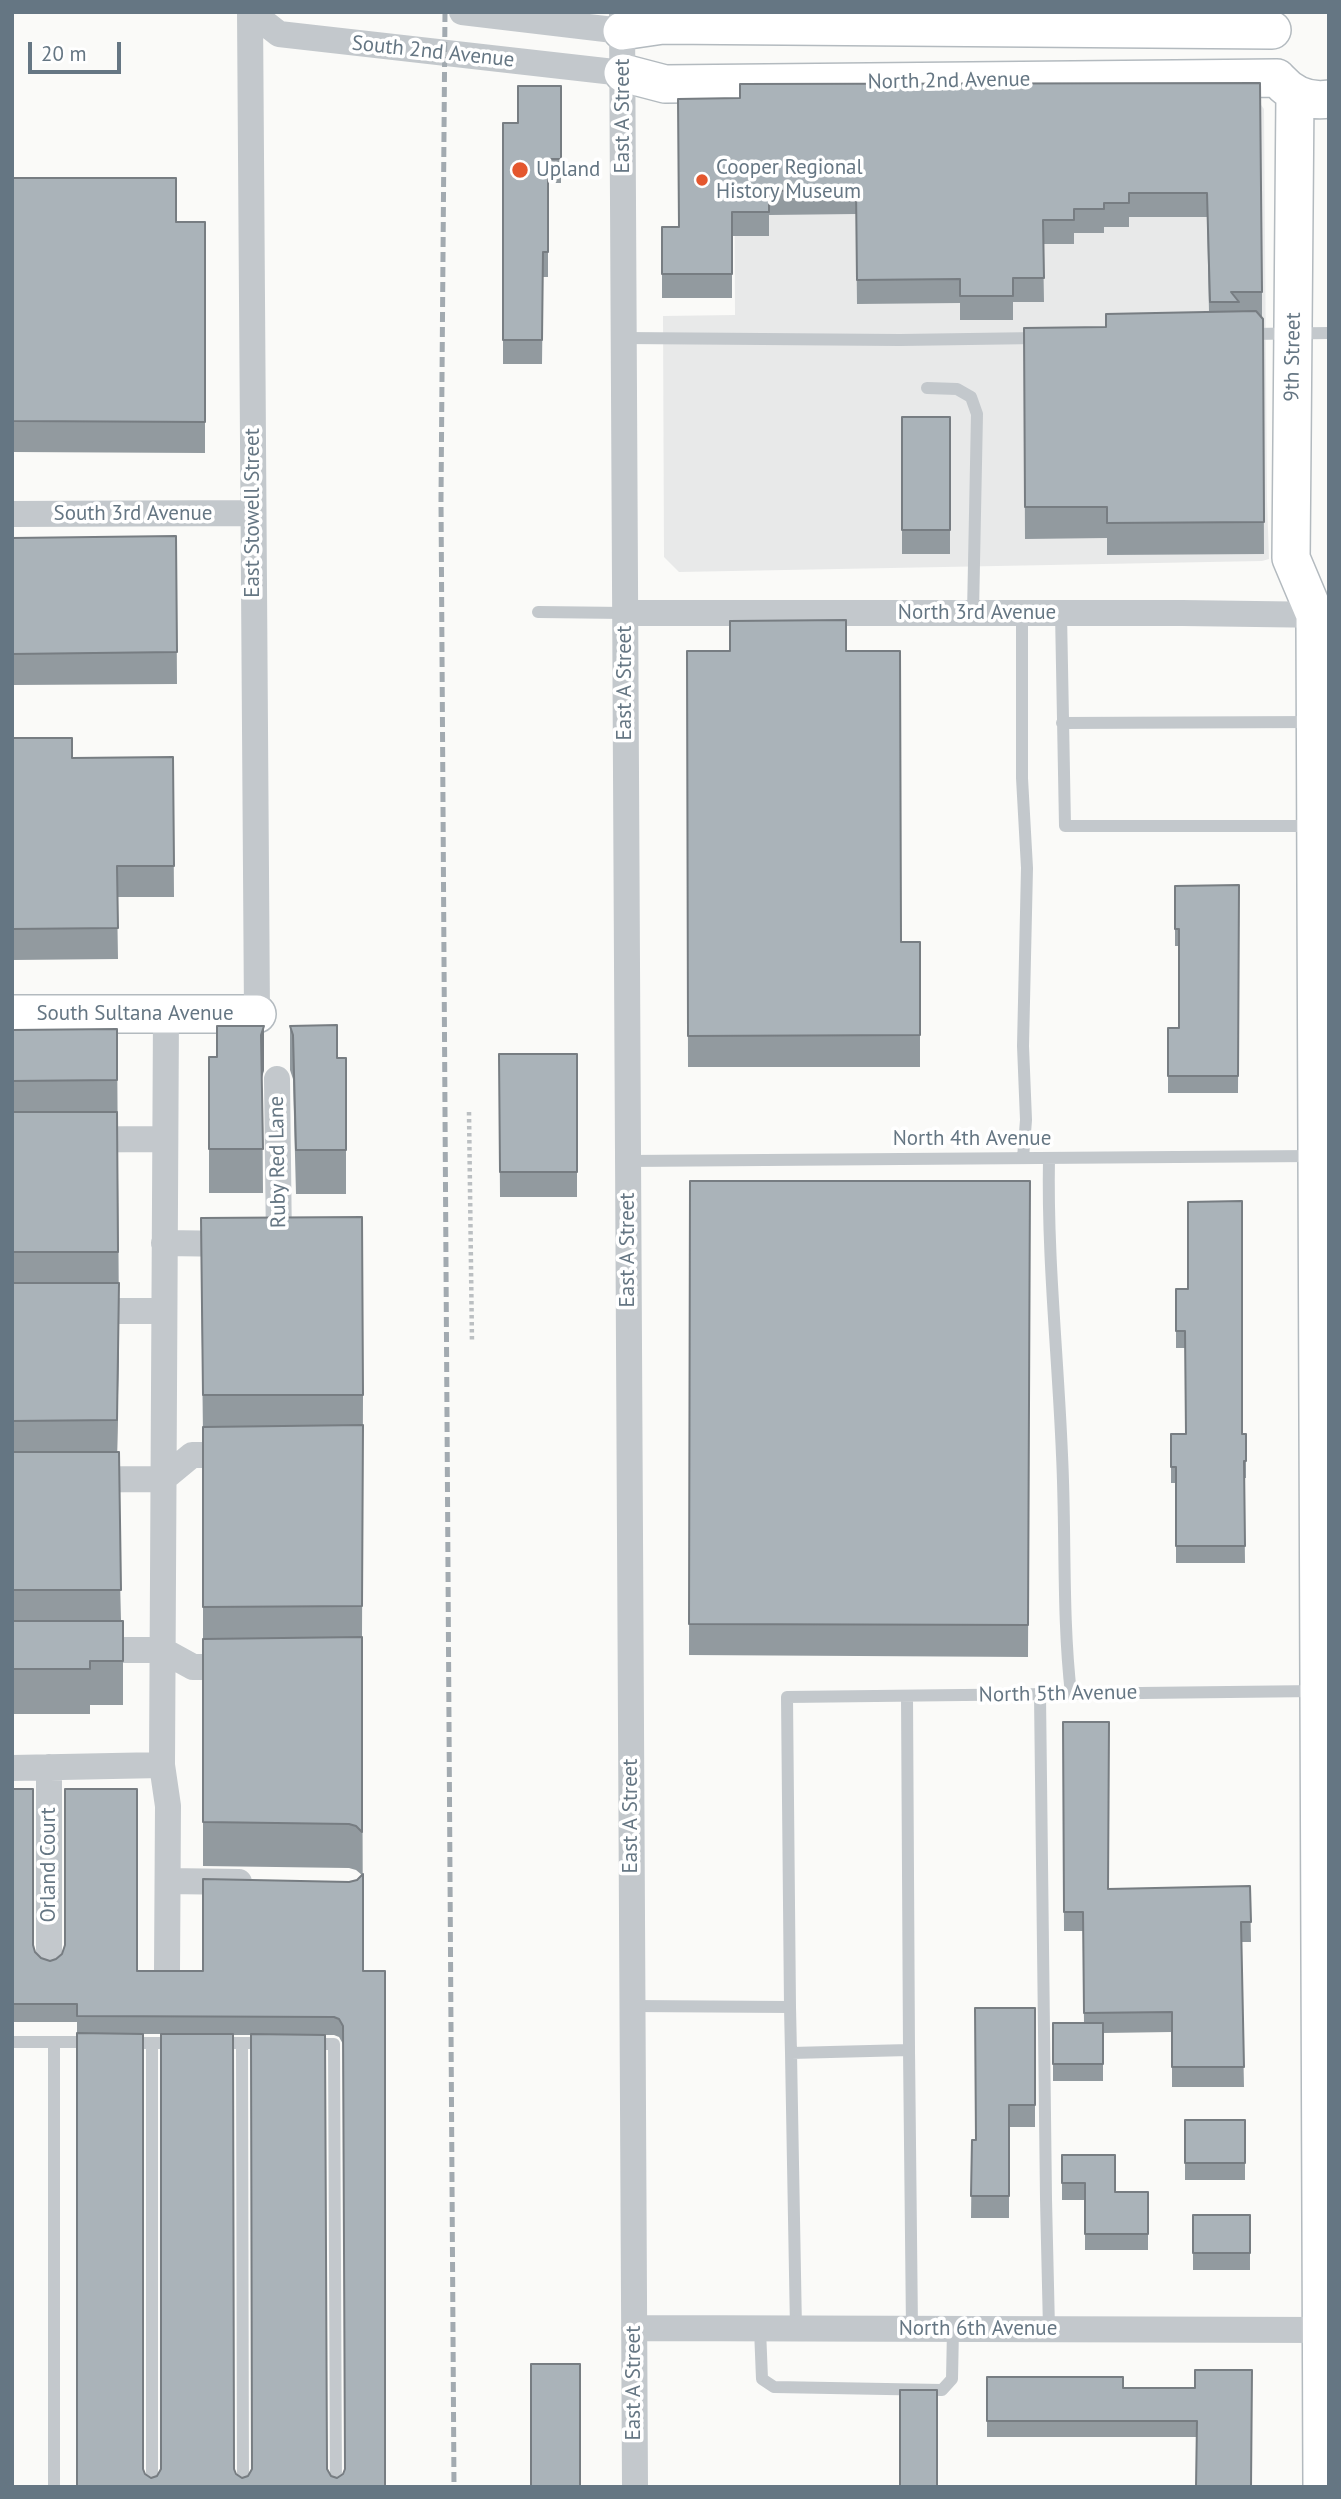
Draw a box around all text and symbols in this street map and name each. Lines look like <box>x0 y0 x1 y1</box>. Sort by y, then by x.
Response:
scale bar <box>32 28 124 72</box>
street label: South 2nd Avenue <box>350 31 516 73</box>
text: 20 m <box>41 40 87 67</box>
street label: East A Street <box>610 59 636 173</box>
street label: North 2nd Avenue <box>867 67 1031 95</box>
place label: Cooper Regional History Museum <box>716 155 863 205</box>
place label: Upland <box>536 157 600 183</box>
marker: Upland <box>510 160 530 180</box>
marker: Cooper Regional History Museum <box>694 172 710 188</box>
street label: 9th Street <box>1280 312 1306 402</box>
street label: East Stowell Street <box>240 428 266 598</box>
street label: South 3rd Avenue <box>53 501 213 527</box>
street label: North 3rd Avenue <box>898 600 1056 626</box>
street label: East A Street <box>612 626 638 740</box>
street label: South Sultana Avenue <box>36 1001 234 1027</box>
street label: Ruby Red Lane <box>264 1096 292 1228</box>
street label: North 4th Avenue <box>893 1126 1051 1152</box>
street label: East A Street <box>615 1193 641 1307</box>
street label: North 5th Avenue <box>978 1680 1138 1708</box>
street label: East A Street <box>618 1759 644 1873</box>
street label: Orland Court <box>36 1807 62 1923</box>
street label: North 6th Avenue <box>899 2316 1057 2342</box>
street label: East A Street <box>621 2326 647 2440</box>

